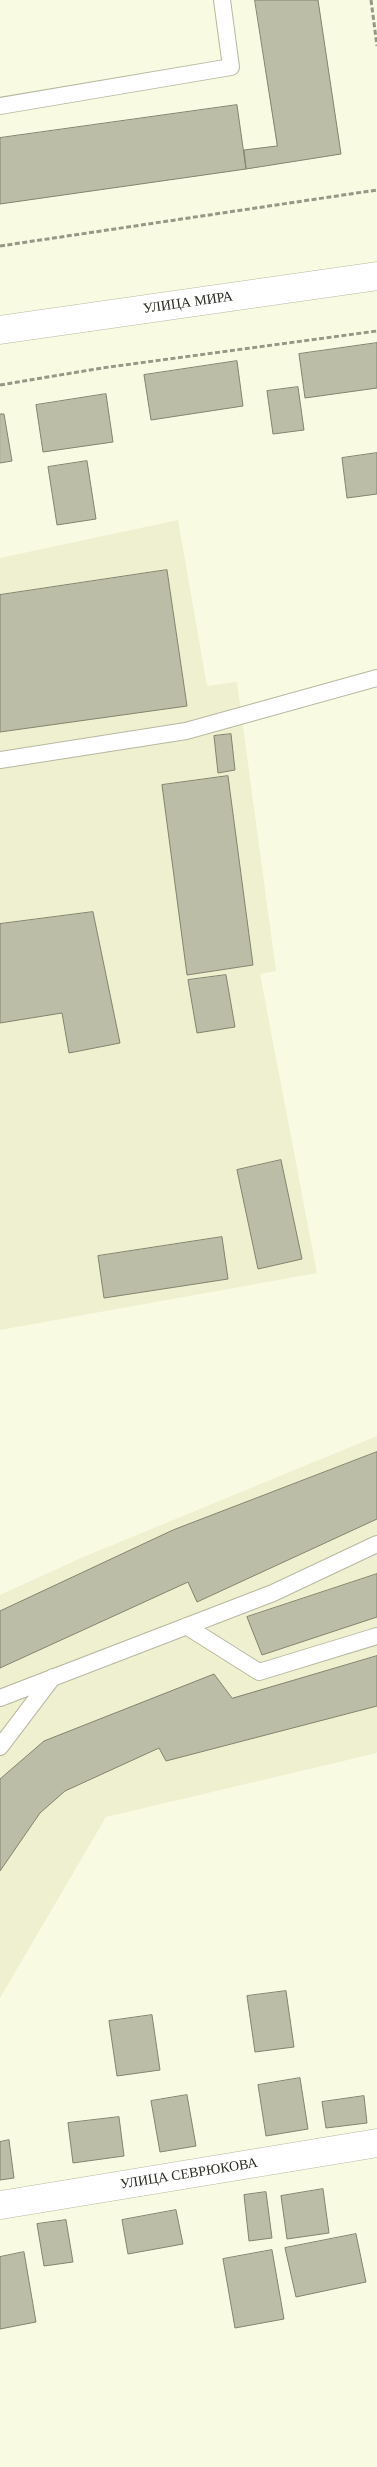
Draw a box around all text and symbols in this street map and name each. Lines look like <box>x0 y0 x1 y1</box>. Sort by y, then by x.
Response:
street label: УЛИЦА МИРА <box>142 288 234 318</box>
street label: УЛИЦА СЕВРЮКОВА <box>119 2155 259 2193</box>

